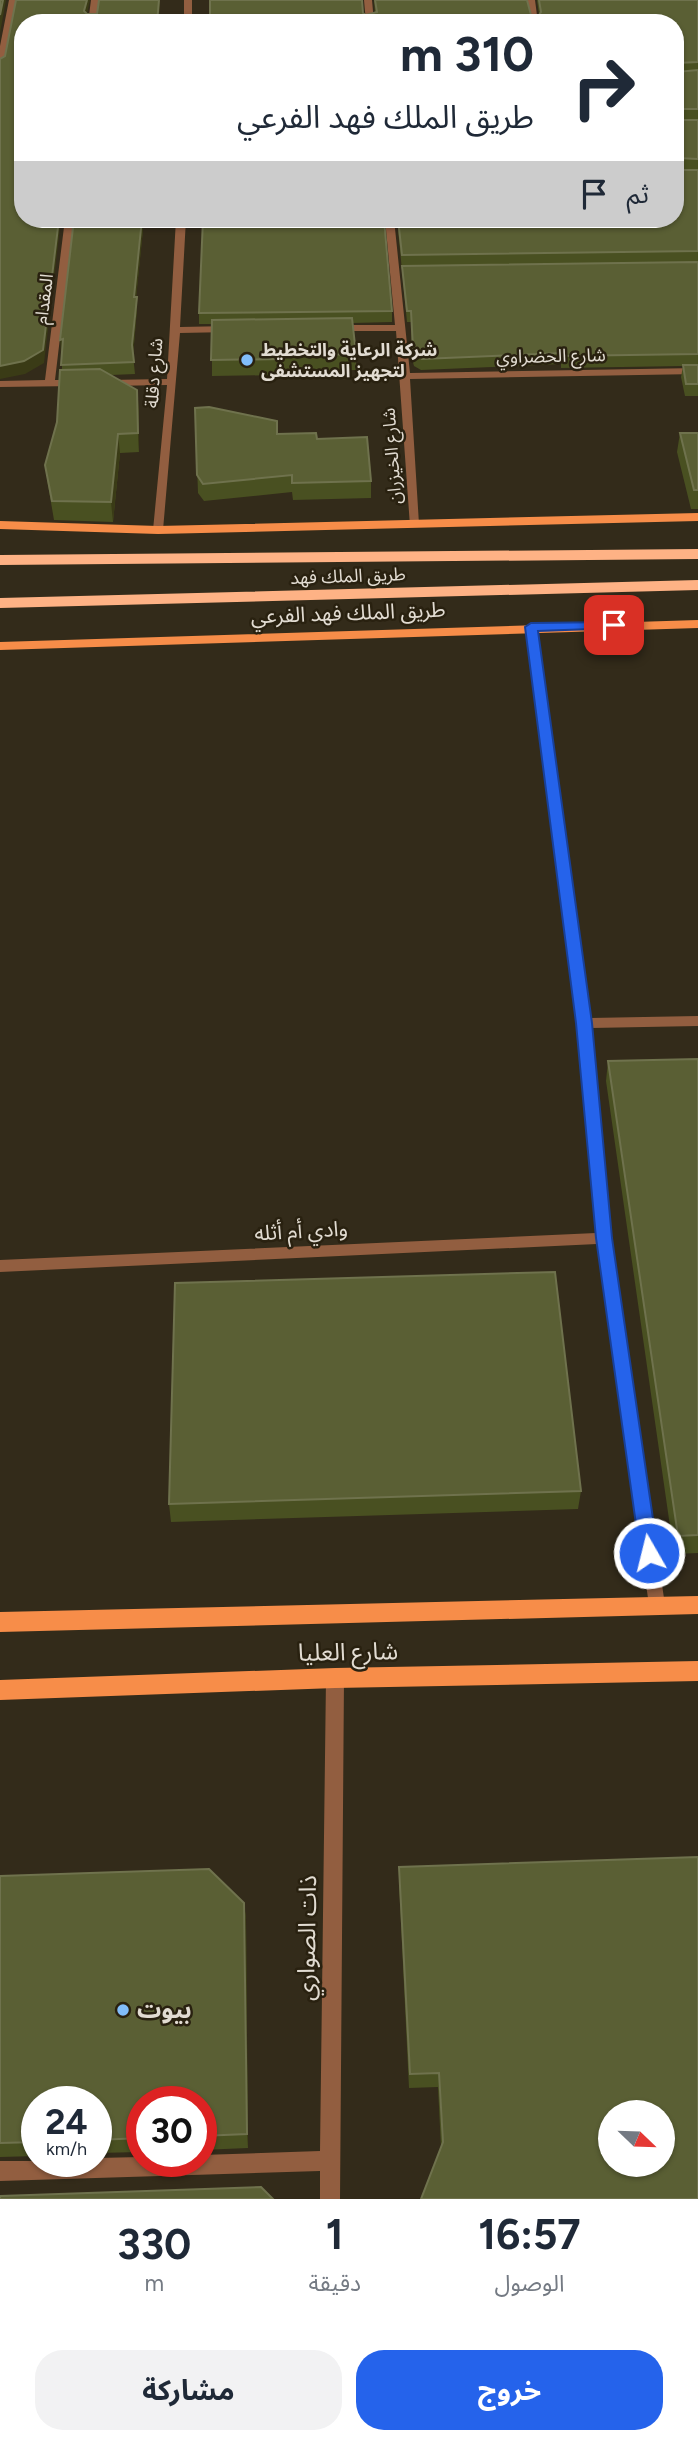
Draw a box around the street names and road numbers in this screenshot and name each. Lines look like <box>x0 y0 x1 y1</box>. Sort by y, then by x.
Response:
street label: المقدام <box>30 272 61 326</box>
street label: شارع دقلة <box>141 337 170 409</box>
street label: شارع الحضراوي <box>496 344 606 371</box>
street label: شارع الخيزران <box>378 407 409 505</box>
street label: طريق الملك فهد <box>290 563 406 589</box>
street label: طريق الملك فهد الفرعي <box>250 597 446 632</box>
street label: وادي أم أثله <box>254 1216 349 1249</box>
street label: شارع العليا <box>298 1636 398 1670</box>
street label: ذات الصواري <box>291 1875 327 2001</box>

